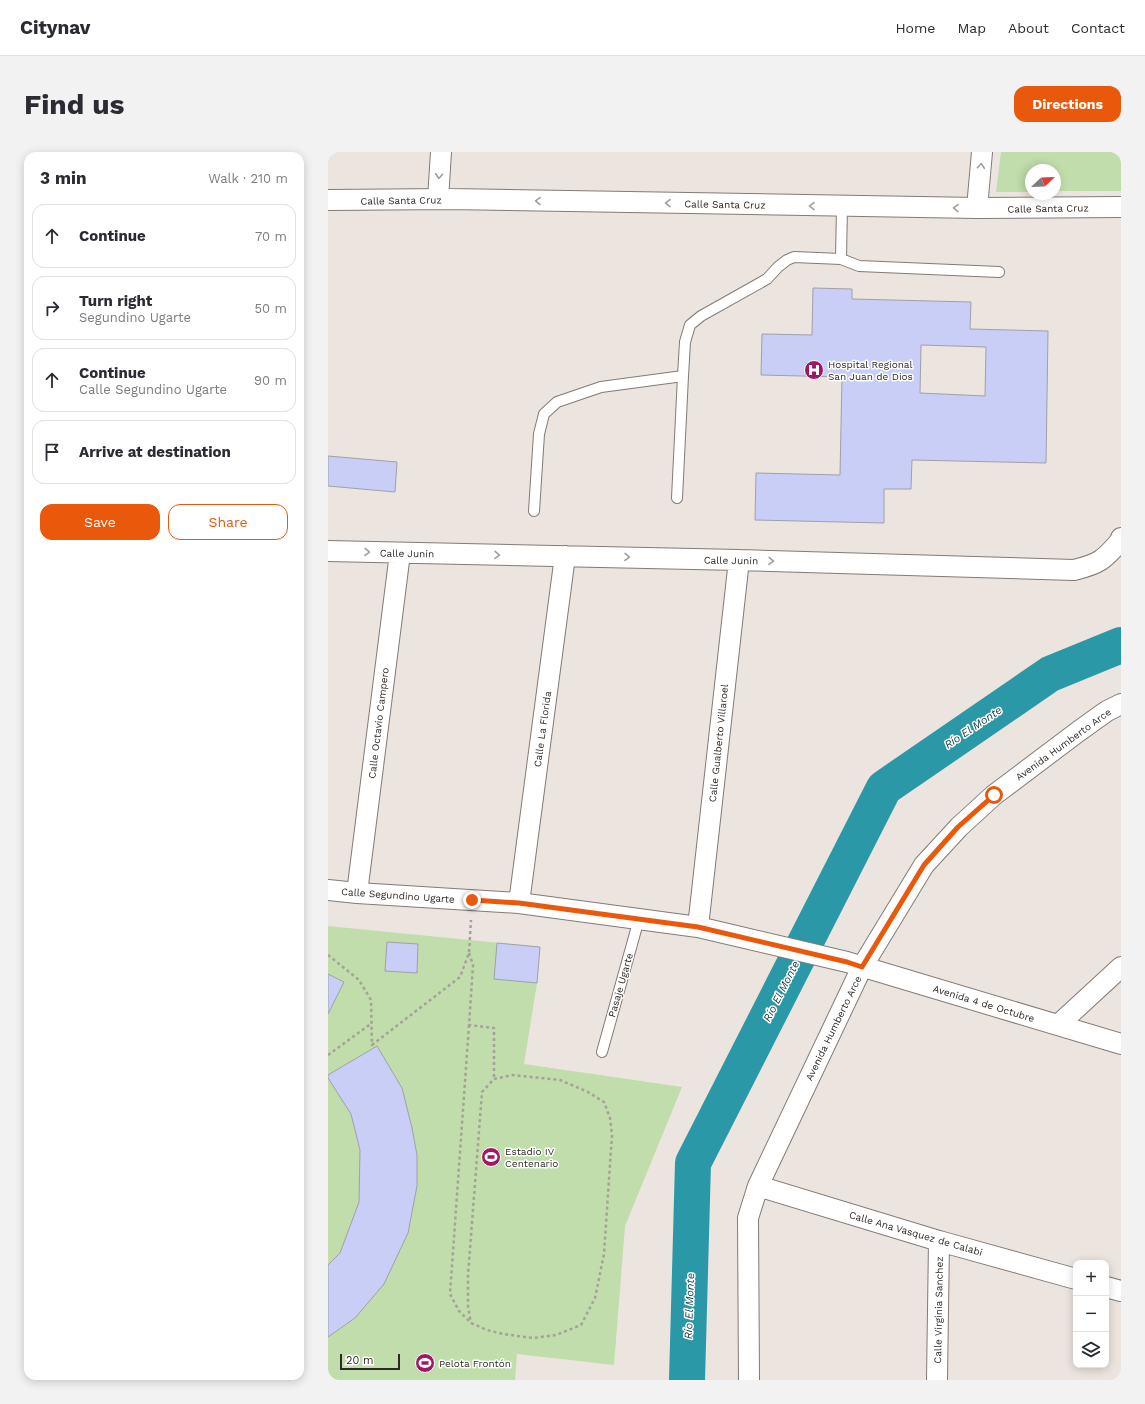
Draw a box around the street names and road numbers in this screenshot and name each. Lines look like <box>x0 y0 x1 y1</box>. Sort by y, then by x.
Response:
street label: Calle Santa Cruz <box>360 194 442 207</box>
street label: Calle Santa Cruz <box>684 198 766 211</box>
street label: Calle Santa Cruz <box>1007 202 1089 215</box>
street label: Calle Junin <box>380 548 434 559</box>
street label: Calle Junin <box>704 555 758 566</box>
street label: Calle Octavio Campero <box>366 667 391 779</box>
street label: Calle Gualberto Villaroel <box>707 683 730 803</box>
street label: Calle La Florida <box>532 690 553 768</box>
street label: Avenida Humberto Arce <box>1014 706 1113 783</box>
street label: Calle Segundino Ugarte <box>341 886 455 905</box>
street label: Pasaje Ugarte <box>606 952 635 1018</box>
street label: Avenida Humberto Arce <box>803 974 864 1082</box>
street label: Avenida 4 de Octubre <box>932 983 1036 1024</box>
street label: Calle Ana Vasquez de Calabi <box>848 1209 984 1258</box>
street label: Calle Virginia Sanchez <box>932 1256 945 1364</box>

